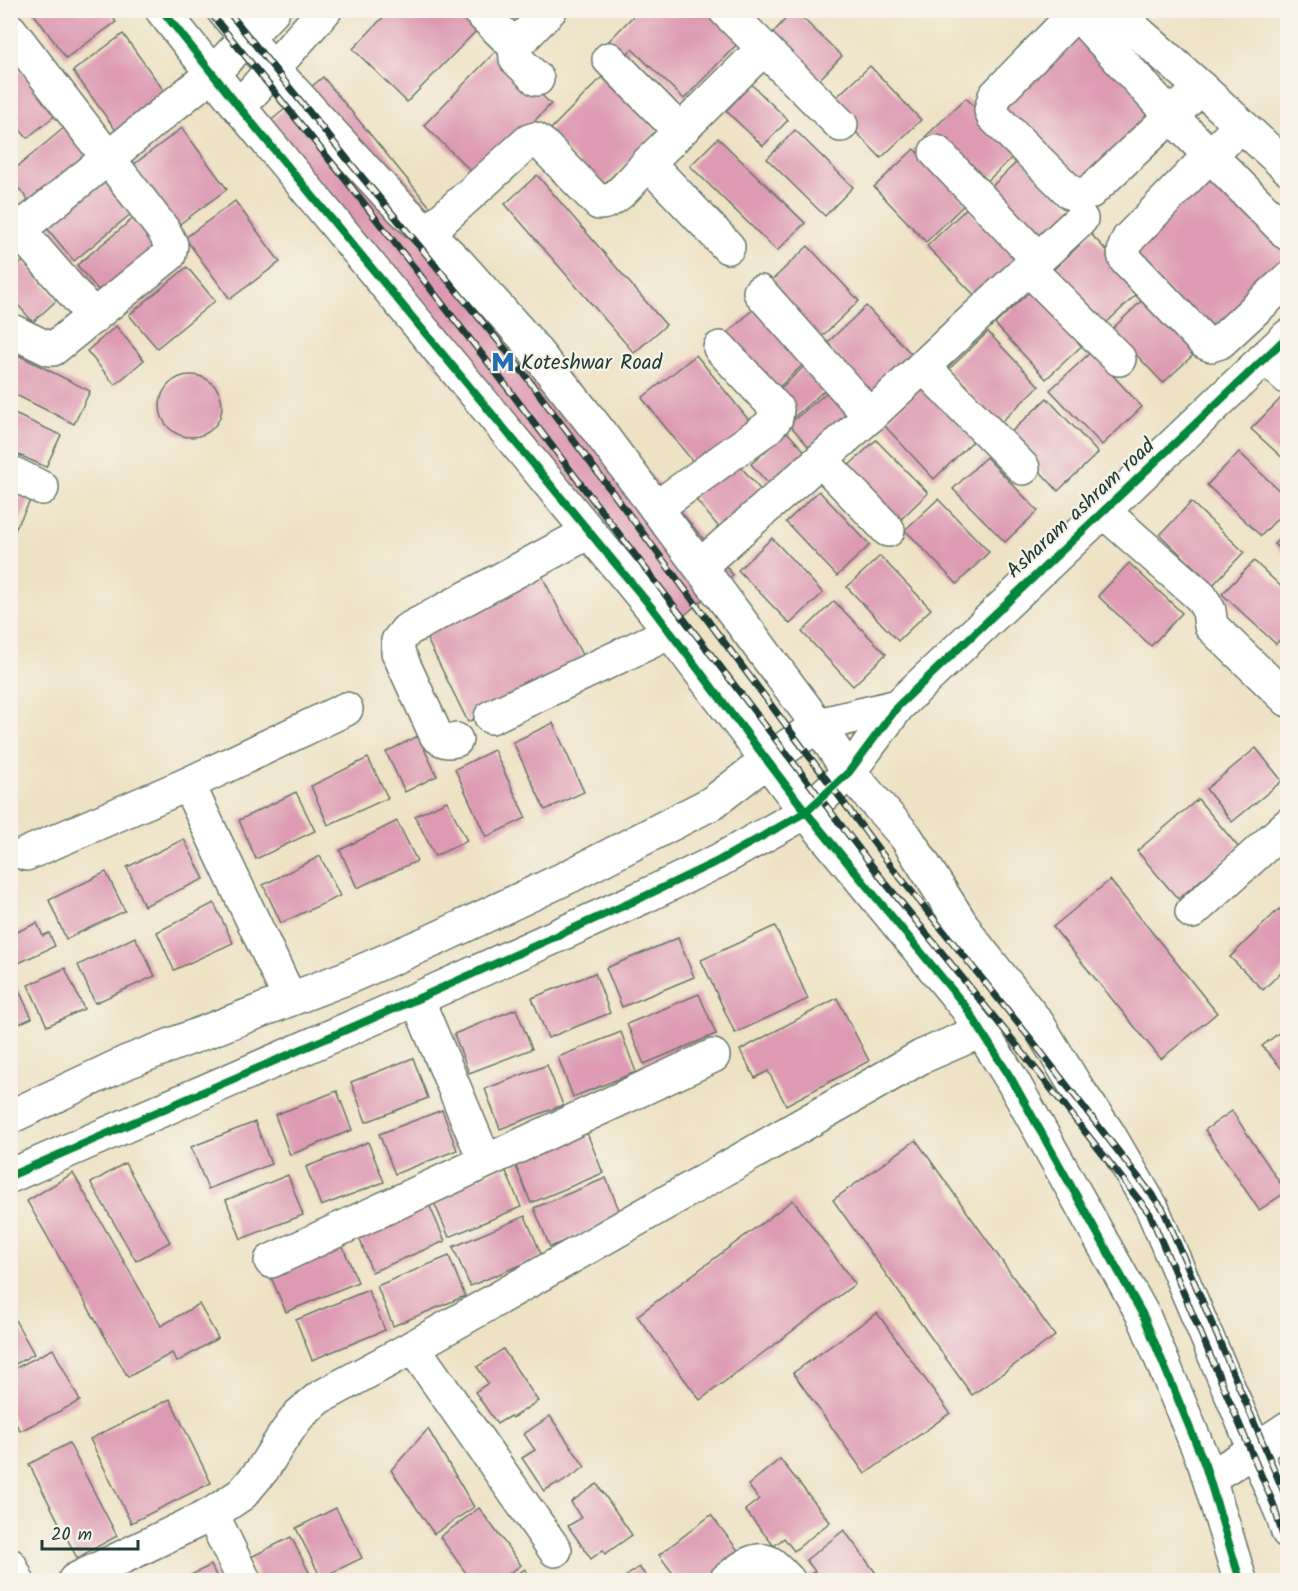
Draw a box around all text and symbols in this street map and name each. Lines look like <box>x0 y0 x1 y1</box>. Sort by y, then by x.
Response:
place label: Koteshwar Road <box>521 347 663 380</box>
metro station icon: Koteshwar Road <box>490 349 516 375</box>
street label: Asharam ashram road <box>999 431 1163 587</box>
scale bar <box>42 1513 138 1551</box>
text: 20 m <box>51 1521 92 1550</box>

